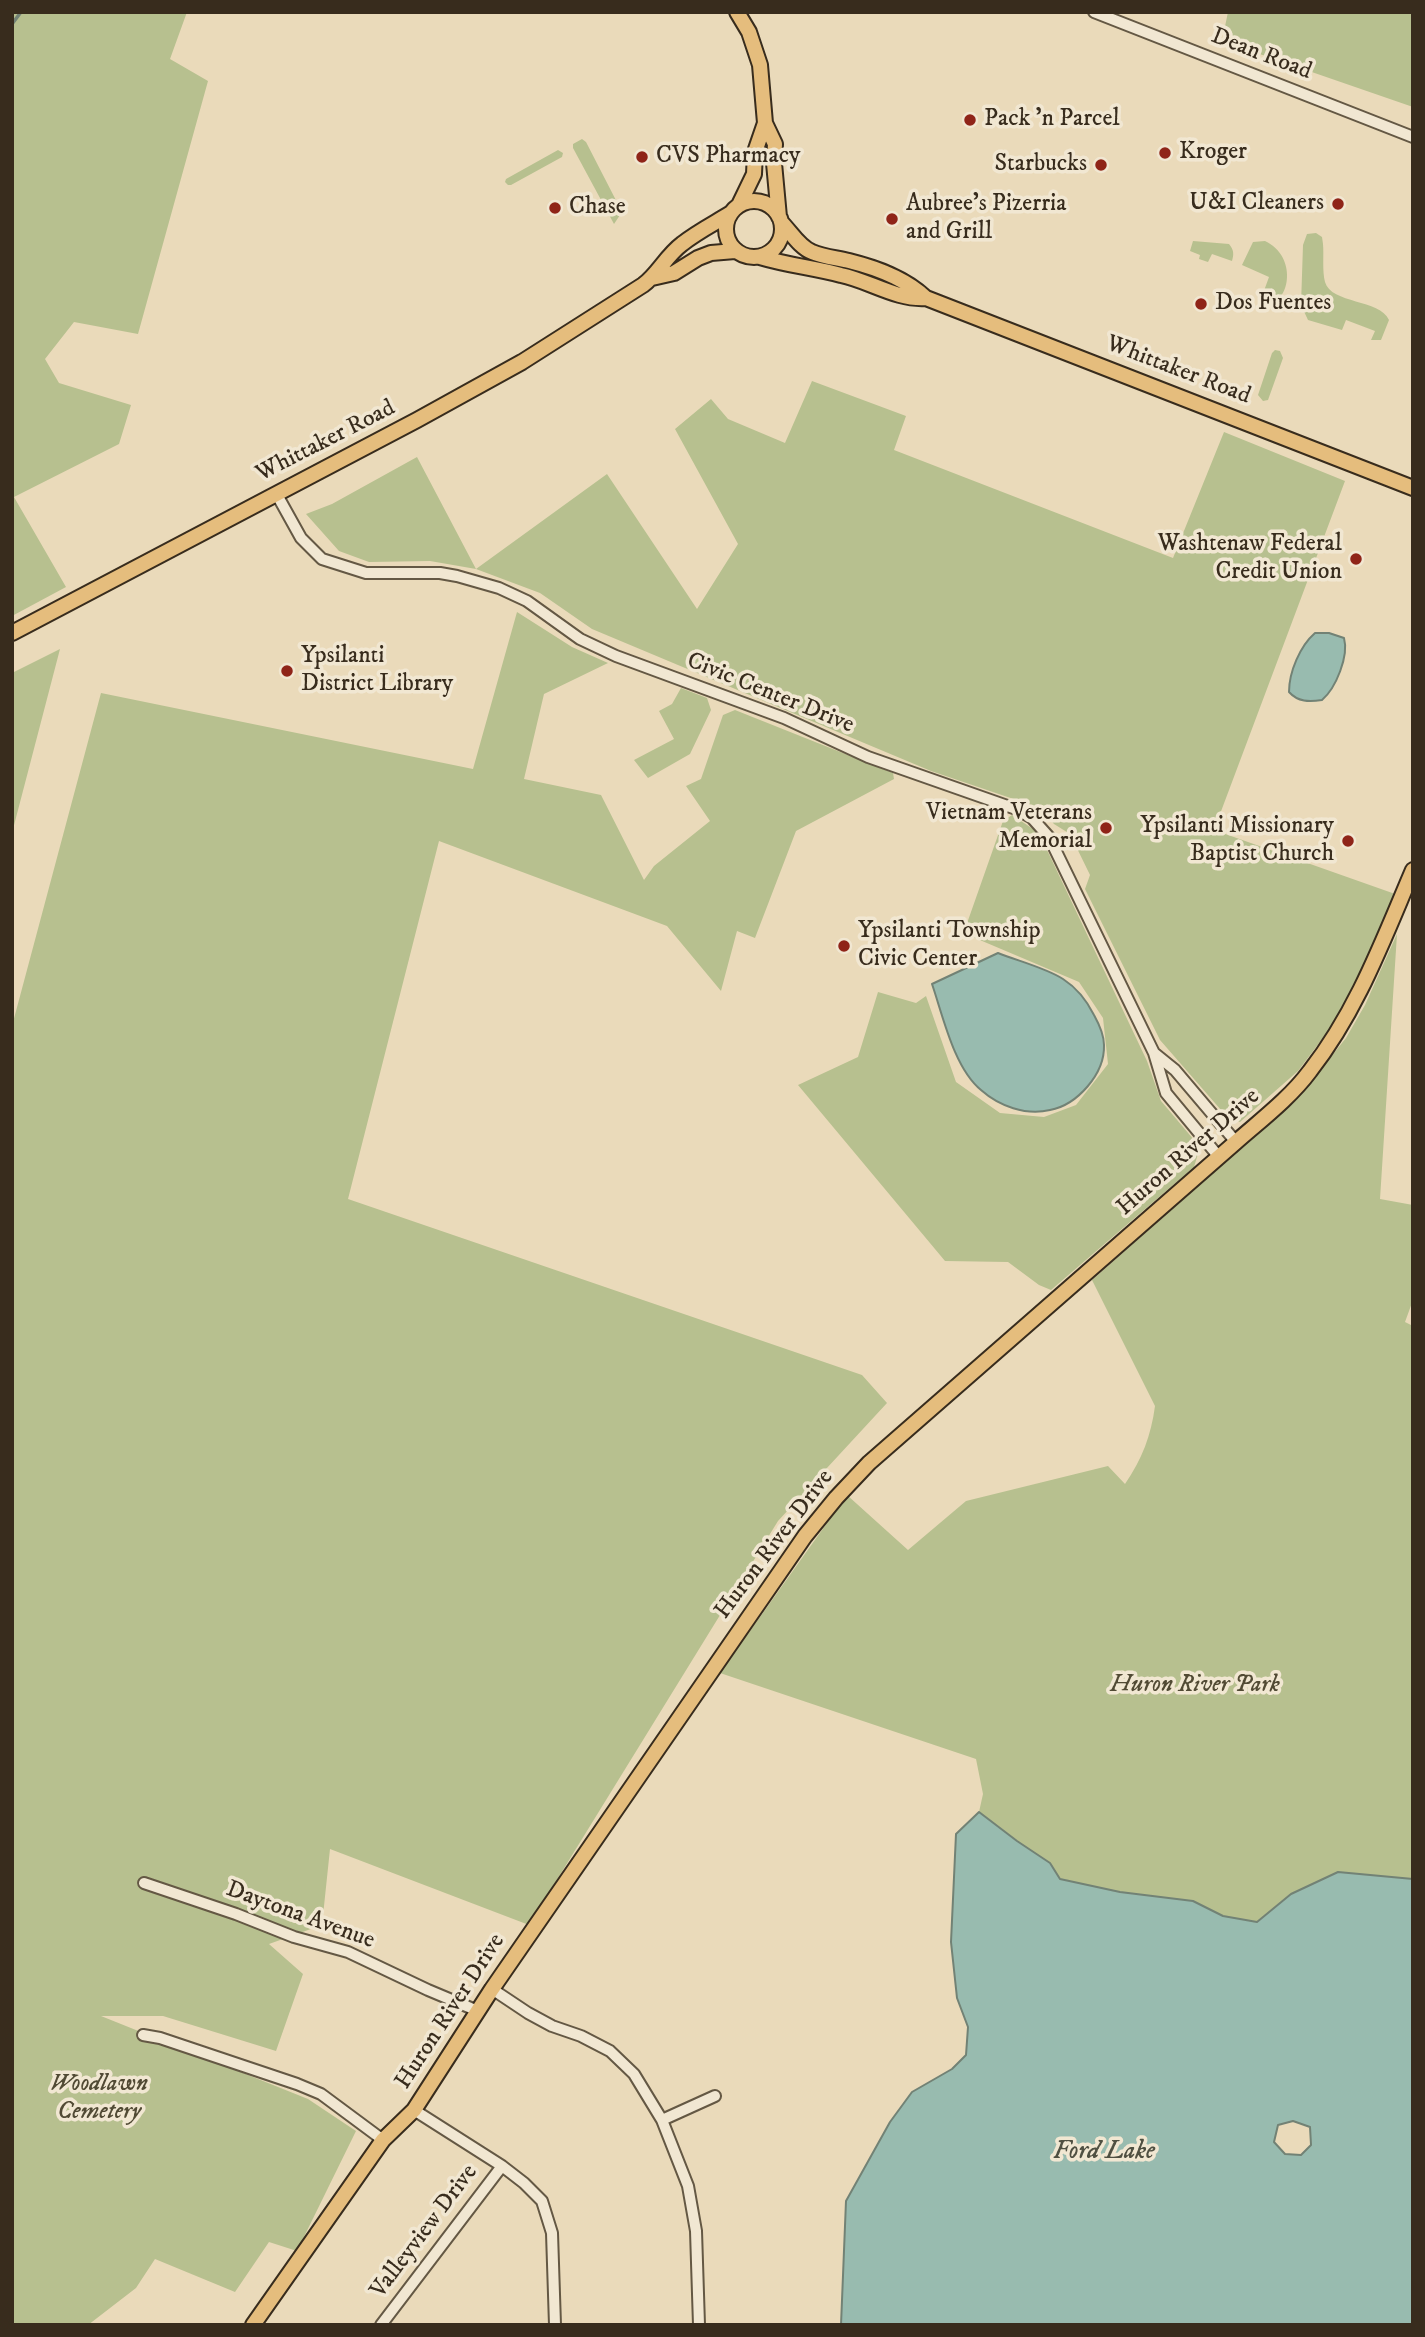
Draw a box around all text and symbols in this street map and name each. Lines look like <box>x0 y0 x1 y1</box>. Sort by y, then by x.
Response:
street label: Dean Road <box>1207 23 1315 87</box>
place label: Pack 'n Parcel <box>984 106 1120 134</box>
marker: Pack 'n Parcel <box>962 112 978 128</box>
place label: Kroger <box>1179 139 1247 167</box>
place label: CVS Pharmacy <box>656 143 800 171</box>
marker: Kroger <box>1157 145 1173 161</box>
marker: CVS Pharmacy <box>634 149 650 165</box>
place label: Starbucks <box>995 151 1087 179</box>
marker: Starbucks <box>1093 157 1109 173</box>
place label: U&I Cleaners <box>1189 190 1324 218</box>
place label: Aubree's Pizerria and Grill <box>906 191 1066 247</box>
place label: Chase <box>569 194 626 222</box>
marker: U&I Cleaners <box>1330 196 1346 212</box>
marker: Chase <box>547 200 563 216</box>
marker: Aubree's Pizerria and Grill <box>884 211 900 227</box>
place label: Dos Fuentes <box>1215 290 1331 318</box>
marker: Dos Fuentes <box>1193 296 1209 312</box>
street label: Whittaker Road <box>1102 330 1254 412</box>
street label: Whittaker Road <box>252 395 400 489</box>
place label: Washtenaw Federal Credit Union <box>1158 531 1342 587</box>
marker: Washtenaw Federal Credit Union <box>1348 551 1364 567</box>
place label: Ypsilanti District Library <box>301 643 453 699</box>
street label: Civic Center Drive <box>682 647 858 741</box>
marker: Ypsilanti District Library <box>279 663 295 679</box>
place label: Vietnam Veterans Memorial <box>926 800 1092 856</box>
place label: Ypsilanti Missionary Baptist Church <box>1140 813 1334 869</box>
marker: Vietnam Veterans Memorial <box>1098 820 1114 836</box>
marker: Ypsilanti Missionary Baptist Church <box>1340 833 1356 849</box>
place label: Ypsilanti Township Civic Center <box>858 918 1041 974</box>
marker: Ypsilanti Township Civic Center <box>836 938 852 954</box>
street label: Huron River Drive <box>1112 1083 1266 1223</box>
street label: Huron River Drive <box>709 1465 841 1625</box>
park label: Huron River Park <box>1110 1672 1280 1700</box>
street label: Daytona Avenue <box>222 1876 378 1956</box>
street label: Huron River Drive <box>390 1929 512 2095</box>
park label: Woodlawn Cemetery <box>50 2071 148 2127</box>
water label: Ford Lake <box>1053 2137 1155 2169</box>
street label: Valleyview Drive <box>365 2159 485 2305</box>

